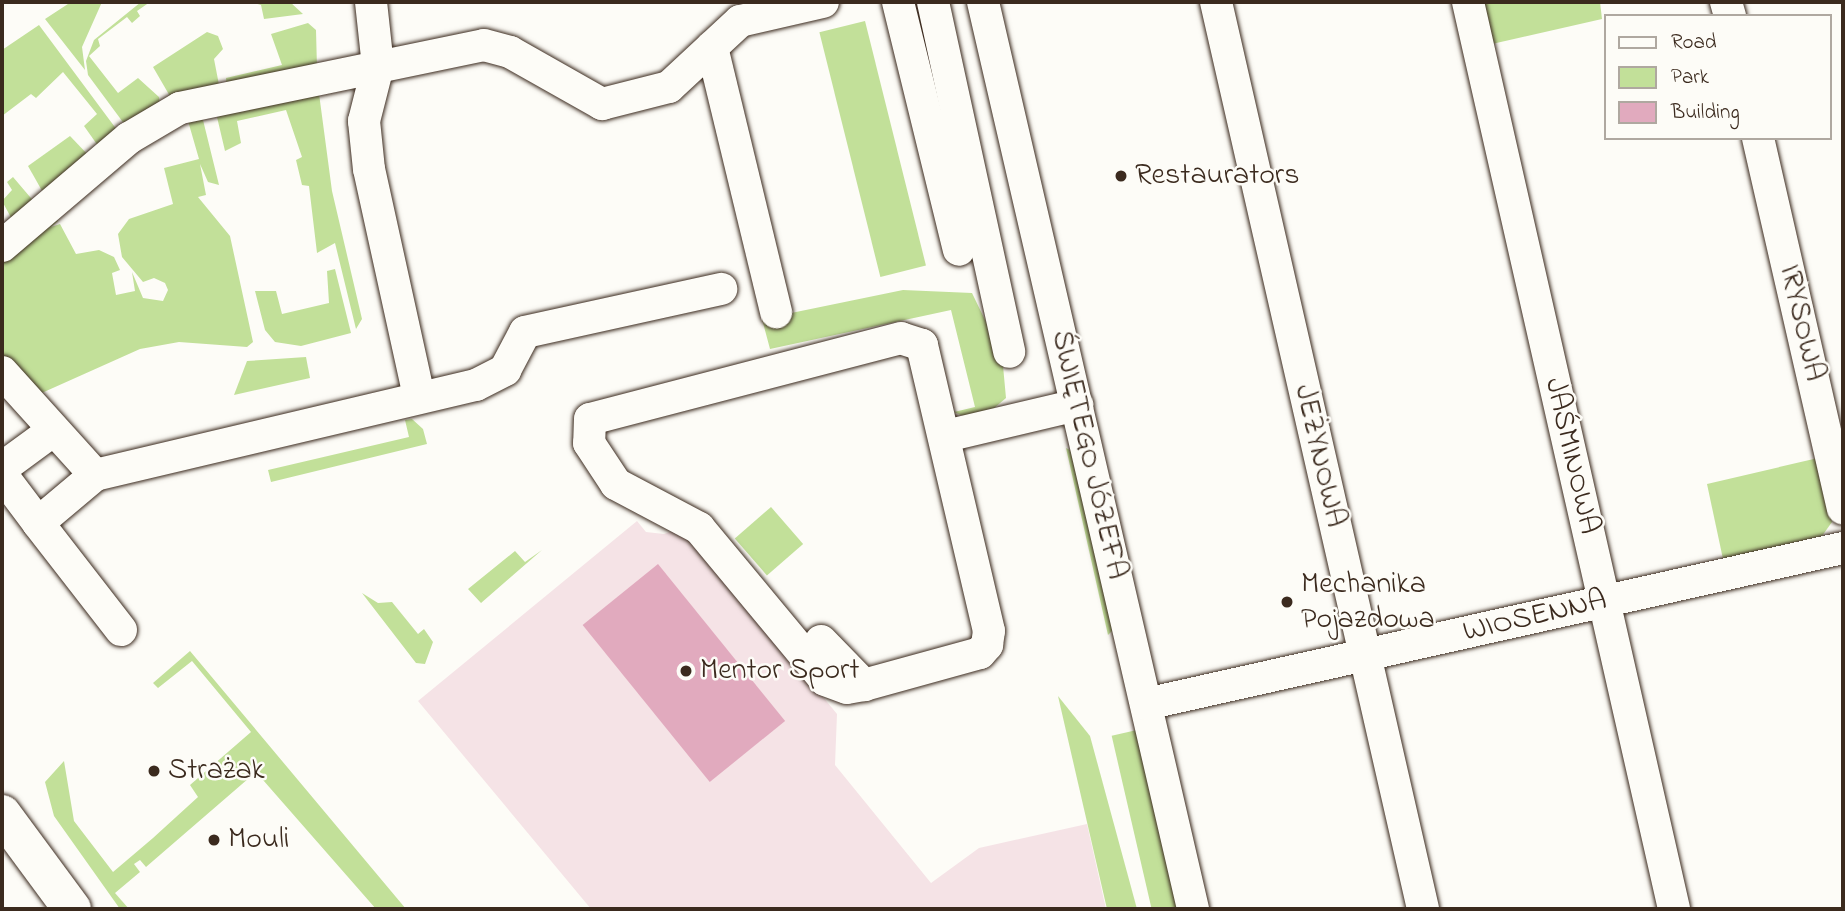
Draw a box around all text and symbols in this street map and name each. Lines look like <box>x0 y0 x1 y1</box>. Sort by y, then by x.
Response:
legend <box>1604 14 1831 140</box>
text: Road <box>1671 28 1717 58</box>
text: Park <box>1671 63 1709 93</box>
text: Building <box>1671 98 1740 128</box>
place label: Restaurators <box>1135 158 1299 194</box>
marker: Restaurators <box>1113 168 1129 184</box>
street label: IRYSOWA <box>1770 261 1832 385</box>
street label: ŚWIĘTEGO JÓZEFA <box>1042 327 1134 583</box>
street label: JAŚMINOWA <box>1536 374 1606 538</box>
street label: JEŻYNOWA <box>1285 381 1353 531</box>
place label: Mechanika Pojazdowa <box>1301 567 1435 638</box>
street label: WIOSENNA <box>1460 583 1610 651</box>
marker: Mechanika Pojazdowa <box>1279 594 1295 610</box>
place label: Mentor Sport <box>700 653 859 689</box>
marker: Mentor Sport <box>678 663 694 679</box>
place label: Strażak <box>168 753 265 789</box>
marker: Strażak <box>146 763 162 779</box>
place label: Mouli <box>228 822 289 858</box>
marker: Mouli <box>206 832 222 848</box>

